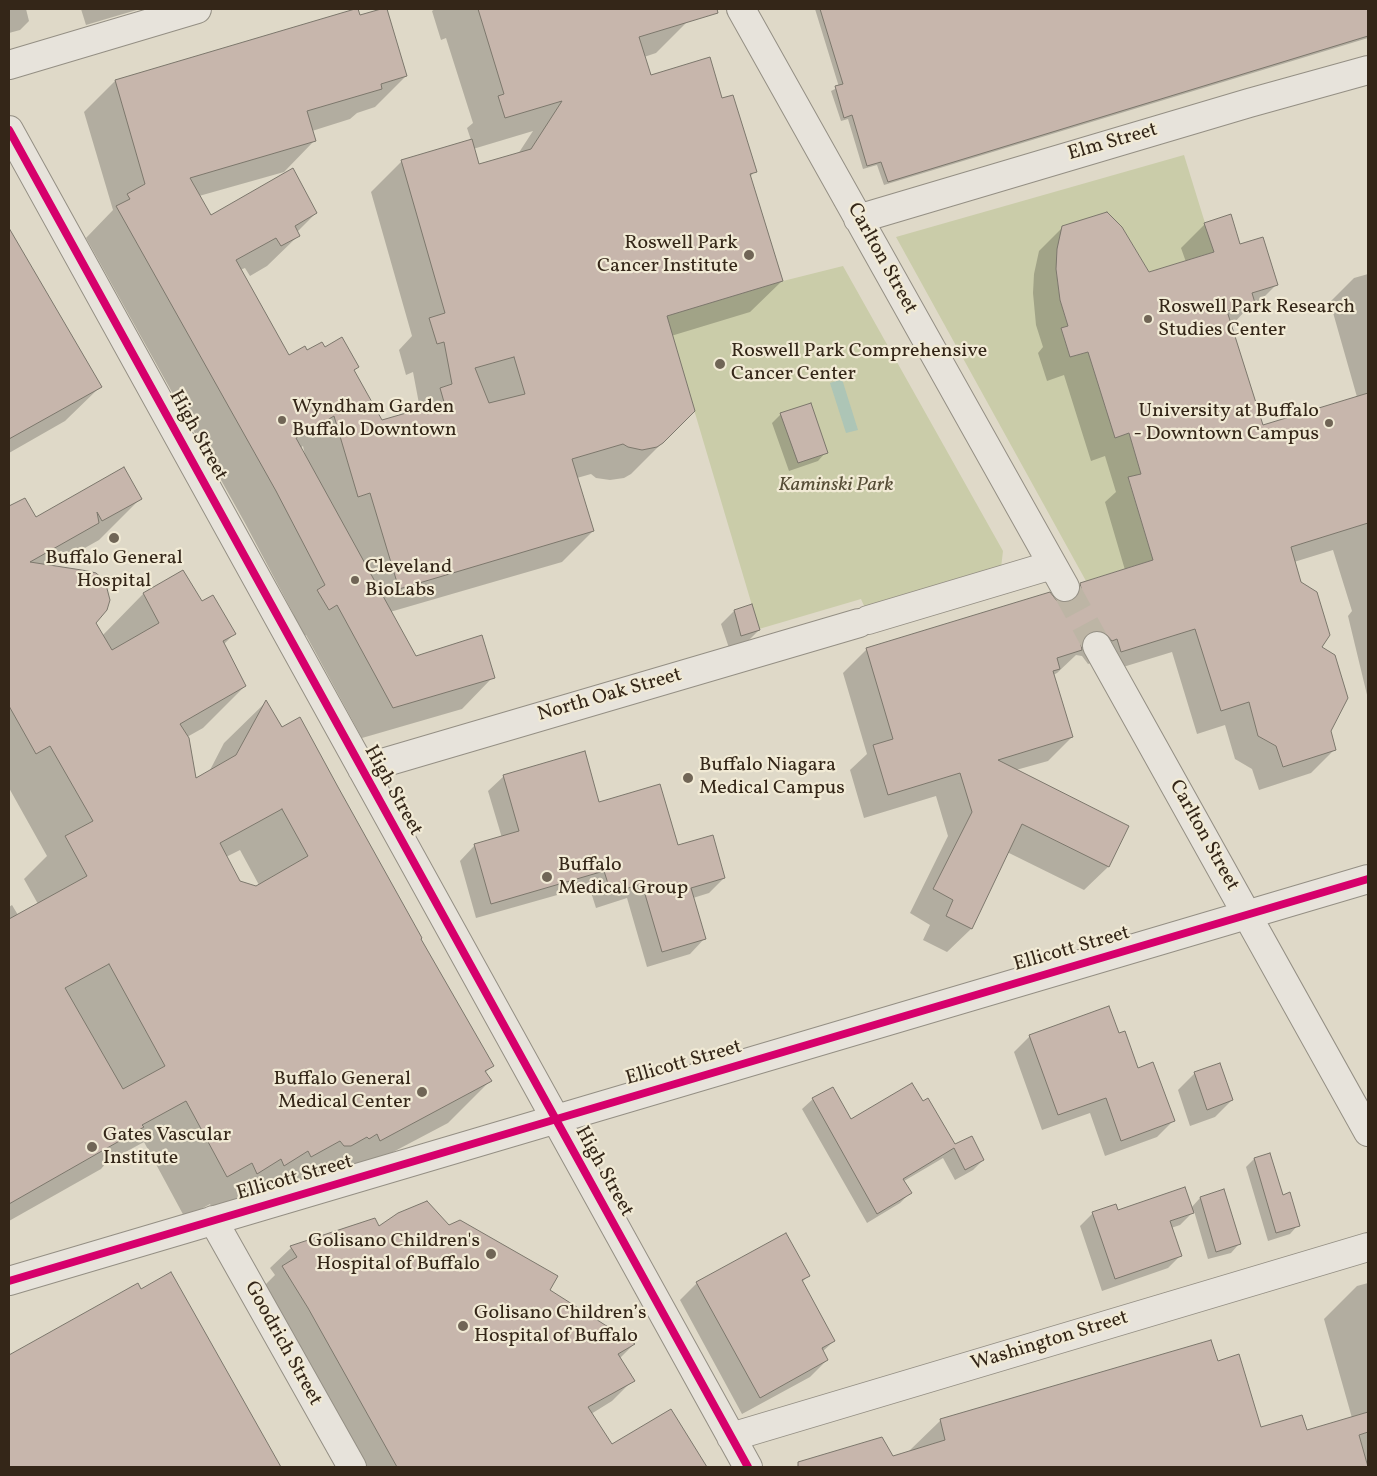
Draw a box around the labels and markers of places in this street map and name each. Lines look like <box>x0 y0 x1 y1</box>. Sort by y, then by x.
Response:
place label: Roswell Park Cancer Institute <box>597 232 738 279</box>
marker: Roswell Park Cancer Institute <box>742 248 756 262</box>
place label: Roswell Park Research Studies Center <box>1158 296 1355 343</box>
marker: Roswell Park Research Studies Center <box>1142 313 1154 325</box>
place label: Roswell Park Comprehensive Cancer Center <box>731 340 987 387</box>
marker: Roswell Park Comprehensive Cancer Center <box>713 357 727 371</box>
place label: Wyndham Garden Buffalo Downtown <box>292 396 457 443</box>
place label: University at Buffalo - Downtown Campus <box>1133 400 1319 447</box>
marker: Wyndham Garden Buffalo Downtown <box>276 414 288 426</box>
marker: University at Buffalo - Downtown Campus <box>1323 417 1335 429</box>
marker: Buffalo General Hospital <box>107 531 121 545</box>
place label: Buffalo General Hospital <box>45 547 183 594</box>
place label: Cleveland BioLabs <box>365 556 452 603</box>
marker: Cleveland BioLabs <box>349 574 361 586</box>
place label: Buffalo Niagara Medical Campus <box>699 754 845 801</box>
marker: Buffalo Niagara Medical Campus <box>681 771 695 785</box>
place label: Buffalo Medical Group <box>558 854 688 901</box>
marker: Buffalo Medical Group <box>540 870 554 884</box>
place label: Buffalo General Medical Center <box>274 1068 411 1115</box>
marker: Buffalo General Medical Center <box>415 1085 429 1099</box>
place label: Gates Vascular Institute <box>103 1124 231 1171</box>
marker: Gates Vascular Institute <box>85 1140 99 1154</box>
place label: Golisano Children's Hospital of Buffalo <box>308 1230 480 1277</box>
marker: Golisano Children's Hospital of Buffalo <box>484 1247 498 1261</box>
place label: Golisano Children’s Hospital of Buffalo <box>474 1302 647 1349</box>
marker: Golisano Children’s Hospital of Buffalo <box>456 1319 470 1333</box>

